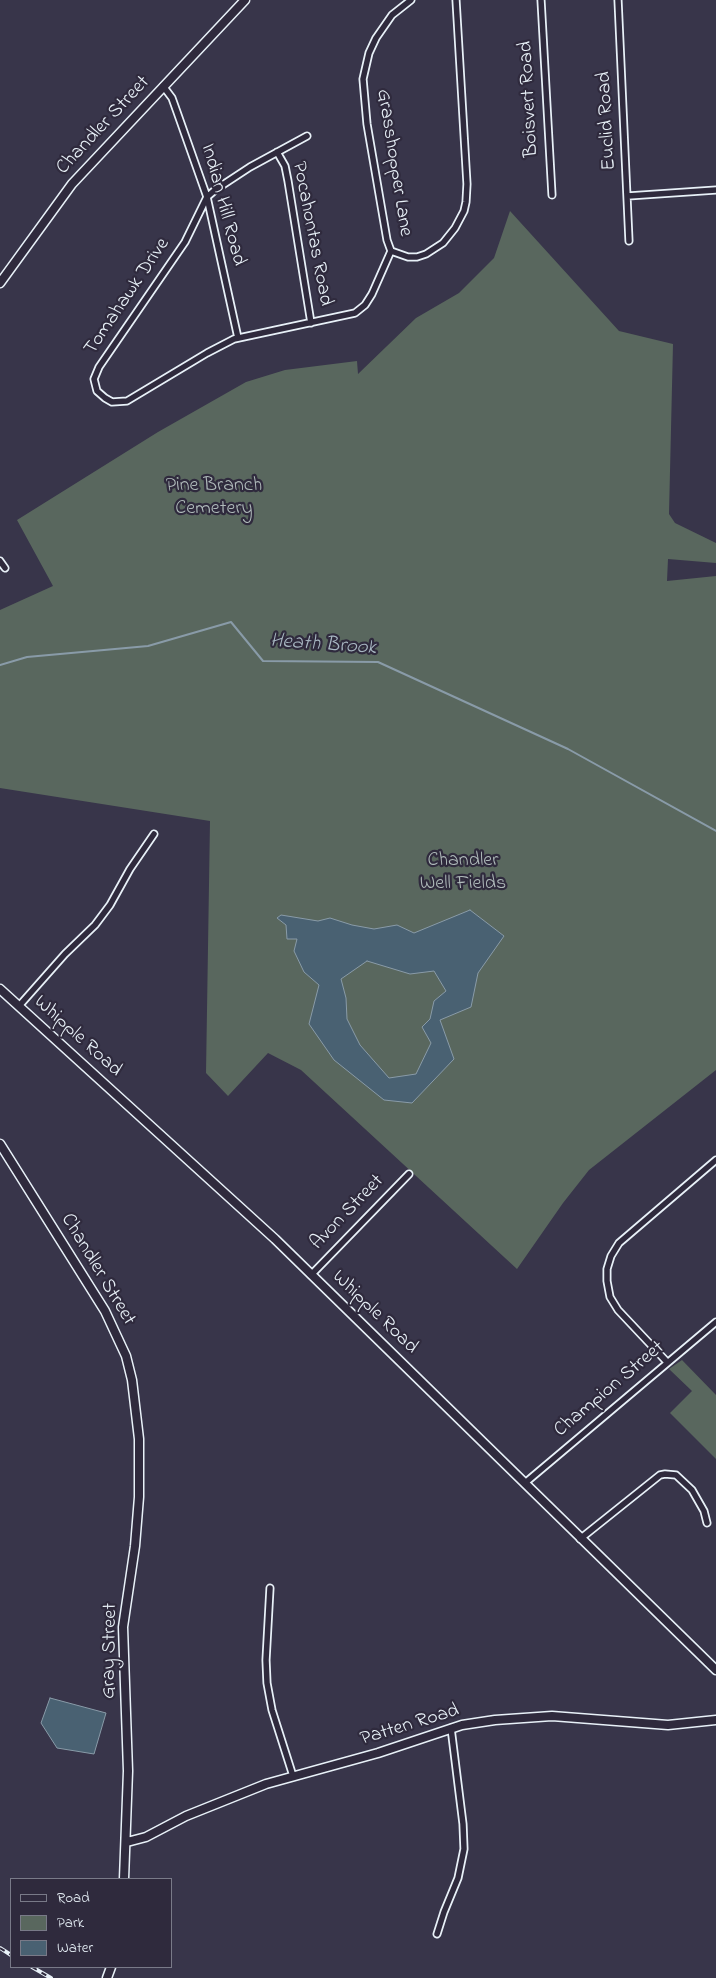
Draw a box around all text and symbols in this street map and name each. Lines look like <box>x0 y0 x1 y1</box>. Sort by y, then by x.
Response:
street label: Boisvert Road <box>515 40 545 158</box>
street label: Euclid Road <box>593 71 623 171</box>
street label: Chandler Street <box>52 72 156 180</box>
street label: Grasshopper Lane <box>370 88 416 238</box>
street label: Indian Hill Road <box>194 141 250 269</box>
street label: Pocahontas Road <box>285 160 337 308</box>
street label: Tomahawk Drive <box>80 234 176 360</box>
park label: Pine Branch Cemetery <box>166 475 262 522</box>
water label: Heath Brook <box>269 630 377 662</box>
park label: Chandler Well Fields <box>420 850 506 897</box>
street label: Whipple Road <box>28 991 126 1083</box>
street label: Avon Street <box>306 1170 390 1256</box>
street label: Chandler Street <box>54 1210 140 1330</box>
street label: Whipple Road <box>326 1266 422 1360</box>
street label: Champion Street <box>550 1337 670 1443</box>
street label: Gray Street <box>98 1603 124 1699</box>
street label: Patten Road <box>358 1700 462 1752</box>
legend <box>10 1878 172 1968</box>
text: Road <box>57 1887 90 1909</box>
text: Park <box>57 1912 84 1934</box>
text: Water <box>57 1937 93 1959</box>

